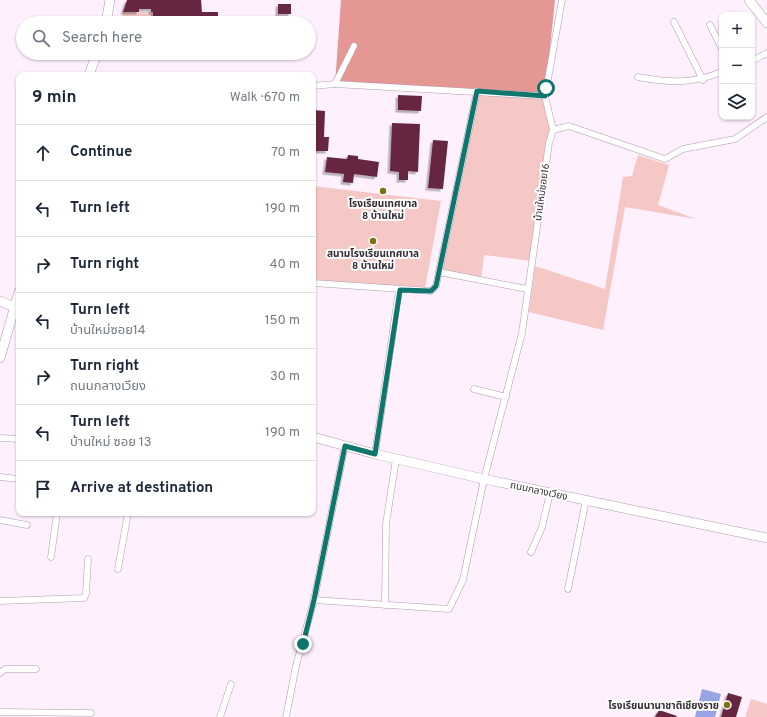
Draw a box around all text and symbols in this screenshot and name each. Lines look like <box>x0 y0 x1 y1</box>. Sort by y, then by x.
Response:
map controls <box>719 12 755 120</box>
button: + <box>719 12 755 48</box>
search box <box>16 16 316 60</box>
icon: search <box>30 27 52 49</box>
text: Search here <box>62 29 142 48</box>
button: − <box>719 48 755 84</box>
route start <box>537 79 555 97</box>
button: layers <box>719 84 755 120</box>
text: 9 min <box>32 87 76 109</box>
text: Walk · 670 m <box>230 90 300 106</box>
icon: ahead <box>32 142 54 164</box>
text: Continue <box>70 143 132 162</box>
text: 70 m <box>271 145 300 161</box>
street label: บ้านใหม่ซอย16 <box>531 162 553 222</box>
marker: โรงเรียนเทศบาล 8 บ้านใหม่ <box>378 186 388 196</box>
icon: left <box>32 198 54 220</box>
place label: โรงเรียนเทศบาล 8 บ้านใหม่ <box>349 198 417 223</box>
text: Turn left <box>70 199 130 218</box>
text: 190 m <box>265 201 300 217</box>
marker: สนามโรงเรียนเทศบาล 8 บ้านใหม่ <box>368 236 378 246</box>
place label: สนามโรงเรียนเทศบาล 8 บ้านใหม่ <box>327 248 419 273</box>
icon: right <box>32 254 54 276</box>
text: Turn right <box>70 255 139 274</box>
text: 40 m <box>270 257 300 273</box>
text: Turn left <box>70 301 130 320</box>
icon: left <box>32 310 54 332</box>
text: 150 m <box>265 313 300 329</box>
text: บ้านใหม่ซอย14 <box>70 323 146 339</box>
text: Turn right <box>70 357 139 376</box>
icon: right <box>32 366 54 388</box>
text: 30 m <box>270 369 300 385</box>
text: ถนนกลางเวียง <box>70 379 146 395</box>
text: Turn left <box>70 413 130 432</box>
icon: left <box>32 422 54 444</box>
text: 190 m <box>265 425 300 441</box>
text: บ้านใหม่ ซอย 13 <box>70 435 152 451</box>
icon: arrive <box>32 478 54 500</box>
text: Arrive at destination <box>70 479 213 498</box>
street label: ถนนกลางเวียง <box>509 479 569 504</box>
route end <box>294 635 312 653</box>
place label: โรงเรียนนานาชาติเชียงราย <box>608 700 719 713</box>
marker: โรงเรียนนานาชาติเชียงราย <box>722 700 732 710</box>

